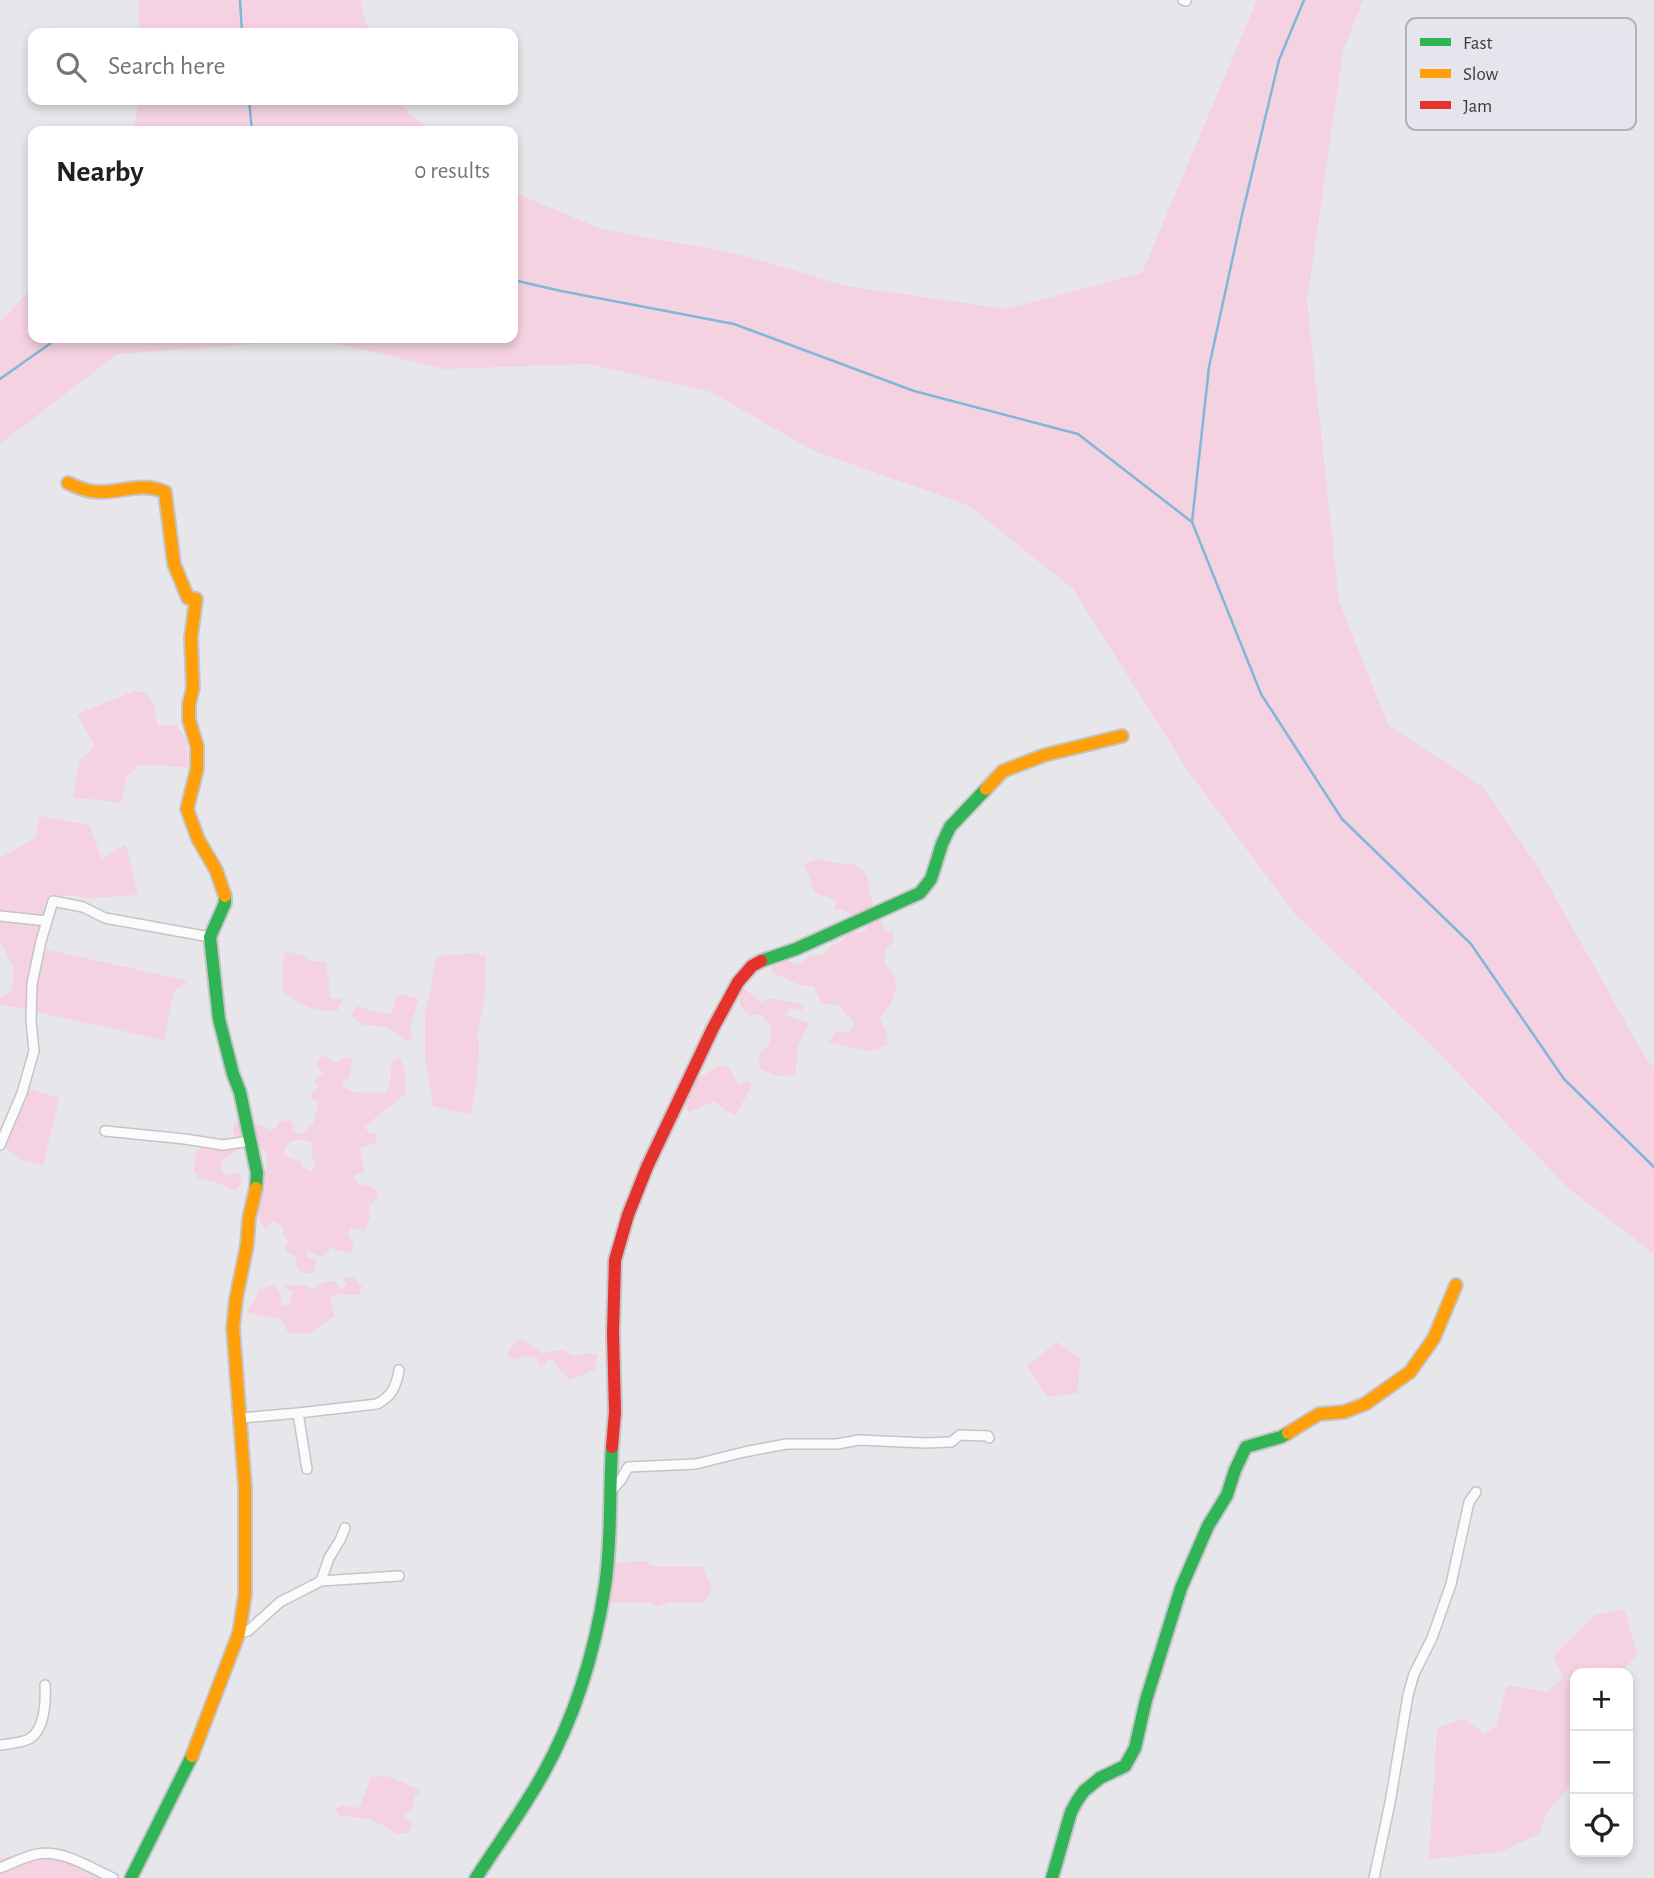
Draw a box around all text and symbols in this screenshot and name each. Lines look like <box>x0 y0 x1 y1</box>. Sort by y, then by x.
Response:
legend <box>1406 18 1636 130</box>
search box <box>28 28 518 105</box>
text: Fast <box>1463 34 1493 53</box>
icon: search <box>52 48 90 86</box>
text: Search here <box>108 53 226 79</box>
text: Slow <box>1463 65 1499 84</box>
text: Jam <box>1463 97 1492 116</box>
text: Nearby <box>56 157 144 187</box>
text: 0 results <box>414 160 490 183</box>
map controls <box>1570 1668 1633 1857</box>
button: + <box>1570 1668 1633 1731</box>
button: − <box>1570 1731 1633 1794</box>
button: locate <box>1570 1794 1633 1857</box>

